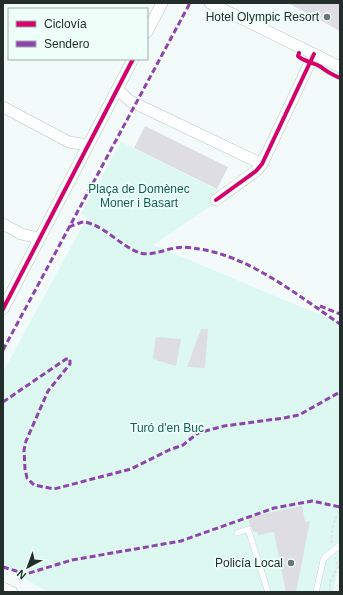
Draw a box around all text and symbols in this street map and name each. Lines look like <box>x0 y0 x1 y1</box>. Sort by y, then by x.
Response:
legend <box>8 8 148 60</box>
place label: Hotel Olympic Resort <box>206 10 320 24</box>
marker: Hotel Olympic Resort <box>322 12 332 22</box>
text: Ciclovía <box>44 17 87 31</box>
text: Sendero <box>44 37 90 51</box>
park label: Plaça de Domènec Moner i Basart <box>88 182 190 210</box>
park label: Turó d'en Buc <box>130 421 204 435</box>
north arrow <box>8 547 48 587</box>
place label: Policía Local <box>215 556 283 570</box>
marker: Policía Local <box>286 558 296 568</box>
text: N <box>14 567 28 582</box>

